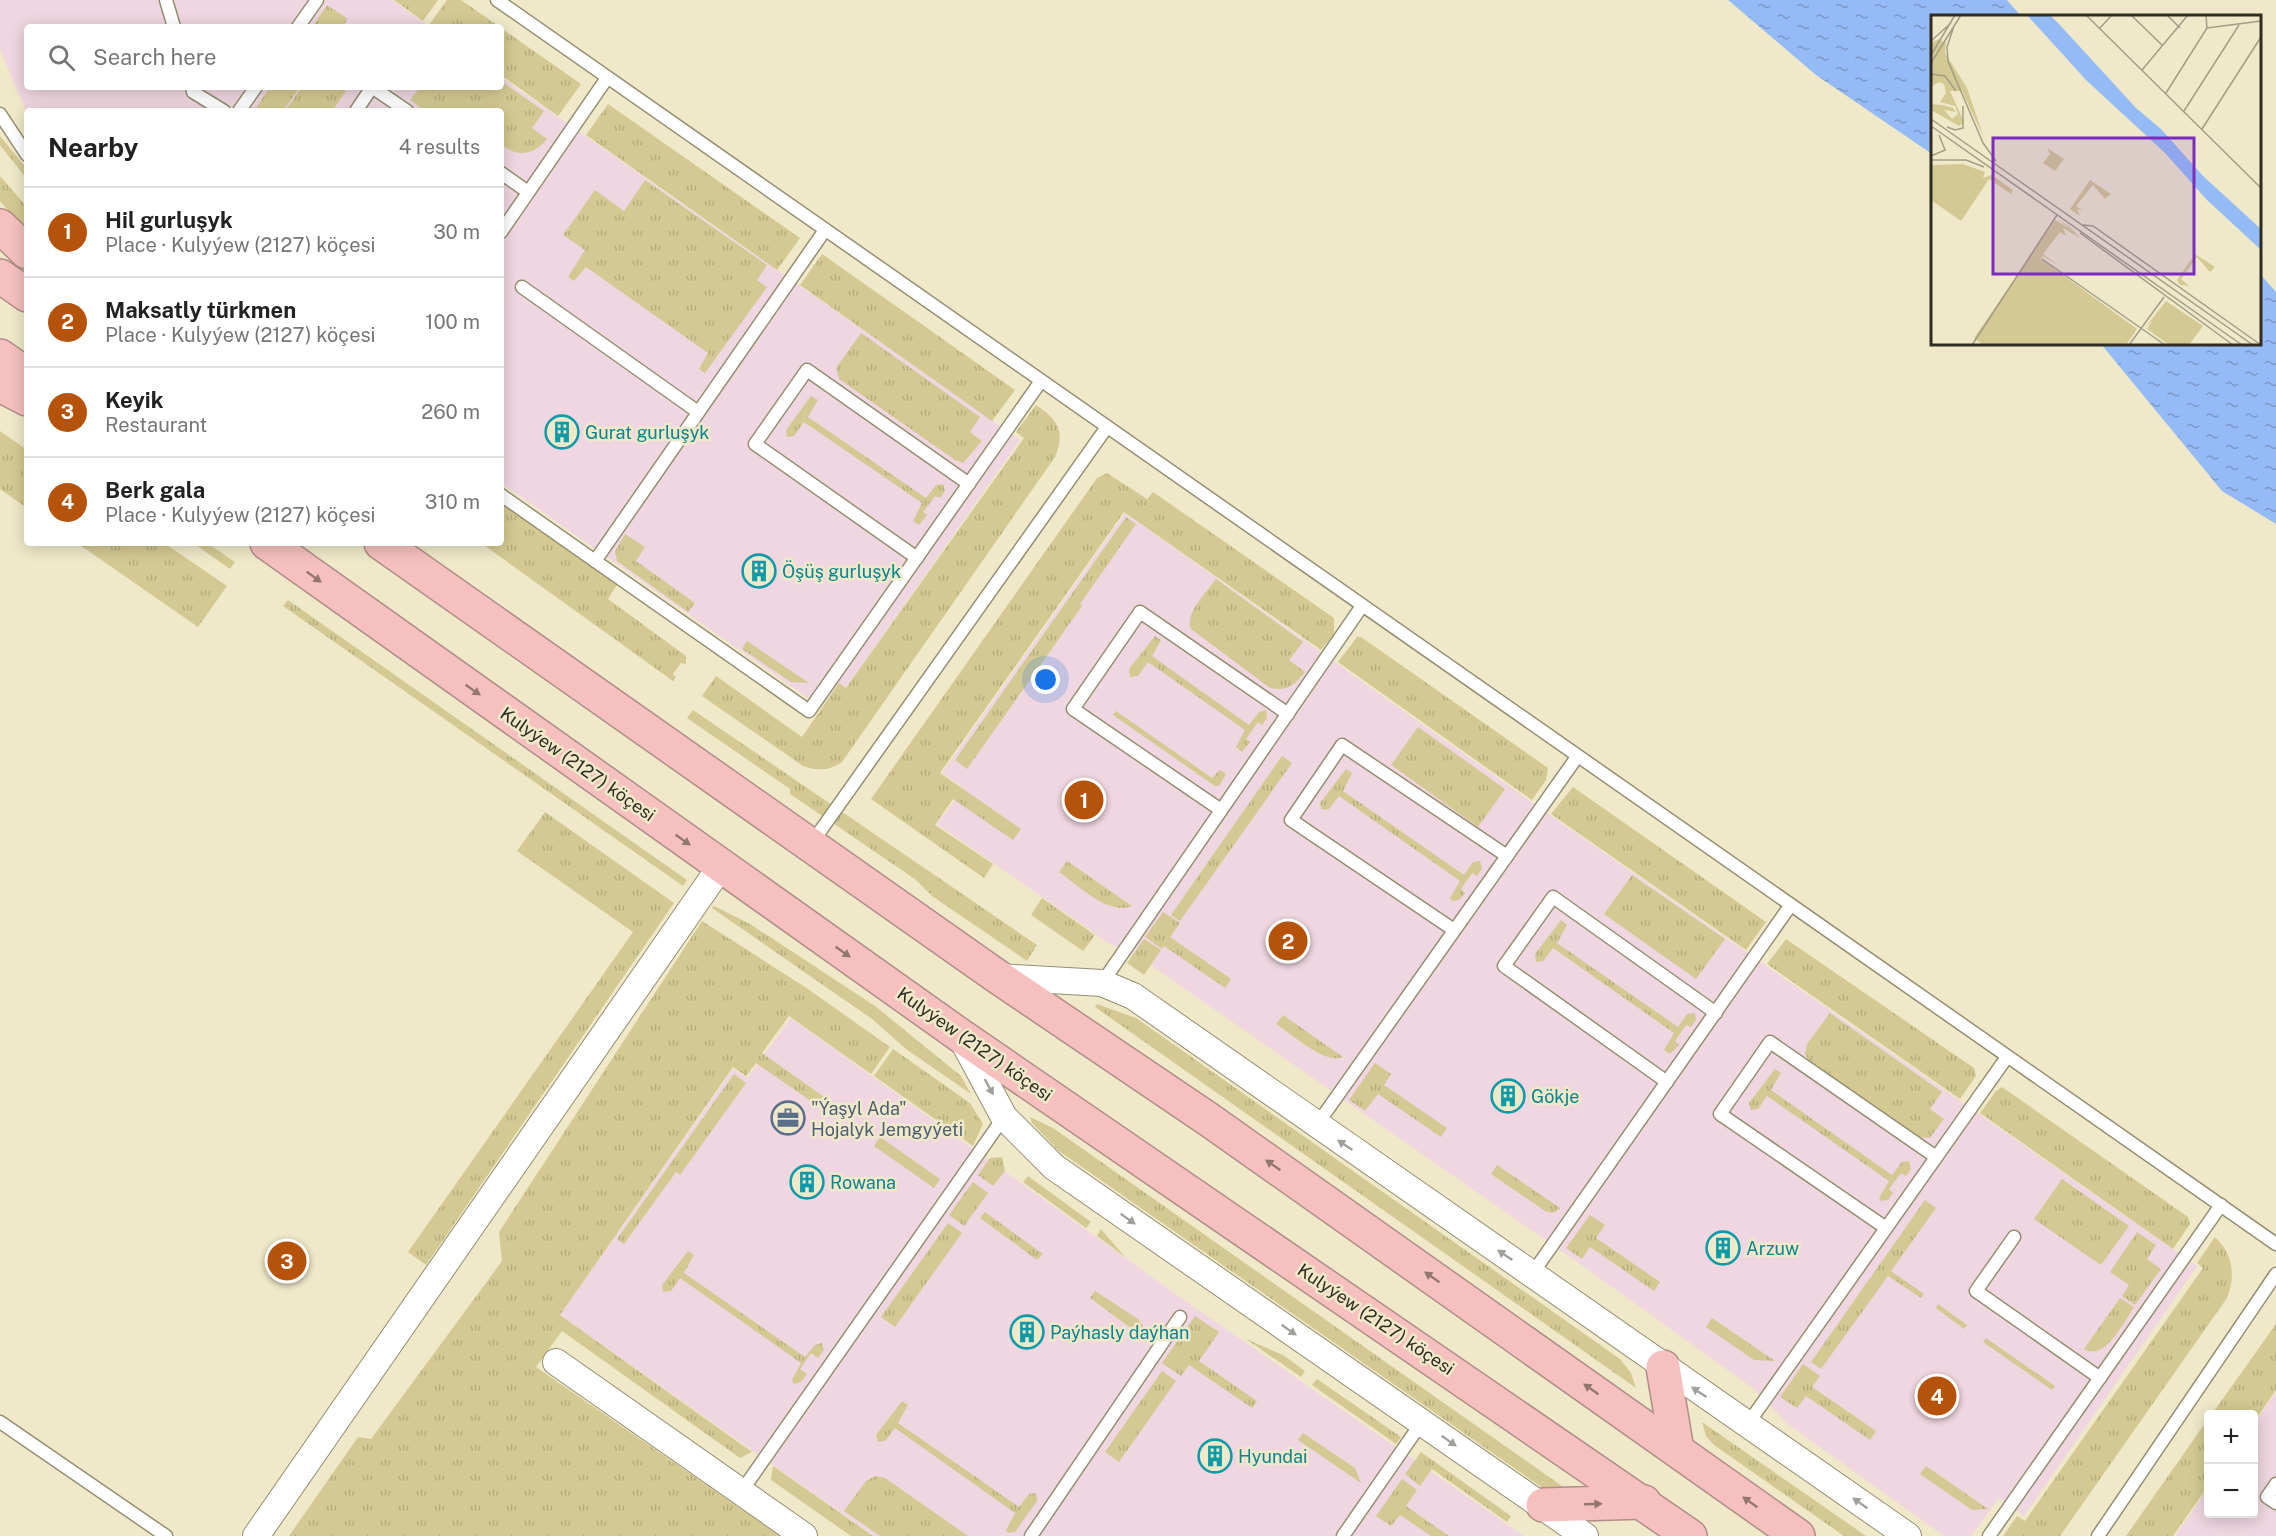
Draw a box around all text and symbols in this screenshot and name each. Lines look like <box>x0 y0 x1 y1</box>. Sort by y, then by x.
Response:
inset map <box>1931 15 2261 345</box>
search box <box>24 24 504 90</box>
icon: search <box>45 41 78 74</box>
text: Search here <box>93 44 217 70</box>
text: Nearby <box>48 132 138 163</box>
text: 4 results <box>399 135 480 159</box>
text: Hil gurluşyk <box>105 207 233 233</box>
text: 1 <box>63 220 72 244</box>
text: 30 m <box>433 220 480 244</box>
text: Place · Kulyýew (2127) köçesi <box>105 233 376 257</box>
text: Maksatly türkmen <box>105 297 296 323</box>
text: 2 <box>61 310 74 334</box>
text: 100 m <box>425 310 480 334</box>
text: Place · Kulyýew (2127) köçesi <box>105 323 376 347</box>
text: Keyik <box>105 387 164 413</box>
text: 3 <box>61 400 74 424</box>
text: 260 m <box>421 400 480 424</box>
text: Restaurant <box>105 413 207 437</box>
building icon: Gurat gurluşyk <box>544 414 580 450</box>
place label: Gurat gurluşyk <box>585 422 709 443</box>
text: Berk gala <box>105 477 205 503</box>
text: 4 <box>61 490 74 514</box>
text: 310 m <box>425 490 480 514</box>
text: Place · Kulyýew (2127) köçesi <box>105 503 376 527</box>
building icon: Öşüş gurluşyk <box>741 553 777 589</box>
place label: Öşüş gurluşyk <box>782 560 901 582</box>
one-way arrow <box>306 571 322 583</box>
your location <box>1031 665 1060 694</box>
one-way arrow <box>465 684 481 696</box>
street label: Kulyýew (2127) köçesi <box>497 703 659 825</box>
pin: 1 <box>1064 778 1104 822</box>
one-way arrow <box>676 833 691 845</box>
pin: 2 <box>1268 918 1308 964</box>
one-way arrow <box>834 946 850 958</box>
street label: Kulyýew (2127) köçesi <box>894 983 1056 1105</box>
building icon: Gökje <box>1490 1078 1526 1114</box>
one-way arrow <box>984 1079 994 1096</box>
place label: Gökje <box>1531 1086 1579 1107</box>
place label: "Ýaşyl Ada" Hojalyk Jemgyýeti <box>811 1097 963 1140</box>
office icon: "Ýaşyl Ada" Hojalyk Jemgyýeti <box>770 1100 806 1136</box>
one-way arrow <box>1337 1139 1353 1151</box>
one-way arrow <box>1265 1159 1281 1171</box>
building icon: Rowana <box>789 1164 825 1200</box>
place label: Rowana <box>830 1172 896 1193</box>
one-way arrow <box>1120 1213 1136 1225</box>
building icon: Arzuw <box>1705 1230 1741 1266</box>
pin: 3 <box>268 1238 306 1284</box>
place label: Arzuw <box>1746 1238 1799 1259</box>
one-way arrow <box>1498 1249 1514 1261</box>
street label: Kulyýew (2127) köçesi <box>1294 1259 1458 1379</box>
one-way arrow <box>1424 1272 1440 1283</box>
building icon: Paýhasly daýhan <box>1009 1314 1045 1350</box>
place label: Paýhasly daýhan <box>1050 1322 1189 1343</box>
one-way arrow <box>1280 1324 1296 1336</box>
pin: 4 <box>1918 1374 1956 1418</box>
one-way arrow <box>1584 1383 1600 1395</box>
one-way arrow <box>1691 1387 1707 1398</box>
map controls <box>2204 1410 2258 1518</box>
button: + <box>2204 1410 2258 1464</box>
one-way arrow <box>1441 1435 1457 1446</box>
building icon: Hyundai <box>1197 1438 1233 1474</box>
place label: Hyundai <box>1238 1446 1308 1467</box>
button: − <box>2204 1464 2258 1518</box>
one-way arrow <box>1743 1496 1759 1508</box>
one-way arrow <box>1852 1497 1868 1509</box>
one-way arrow <box>1584 1499 1603 1508</box>

